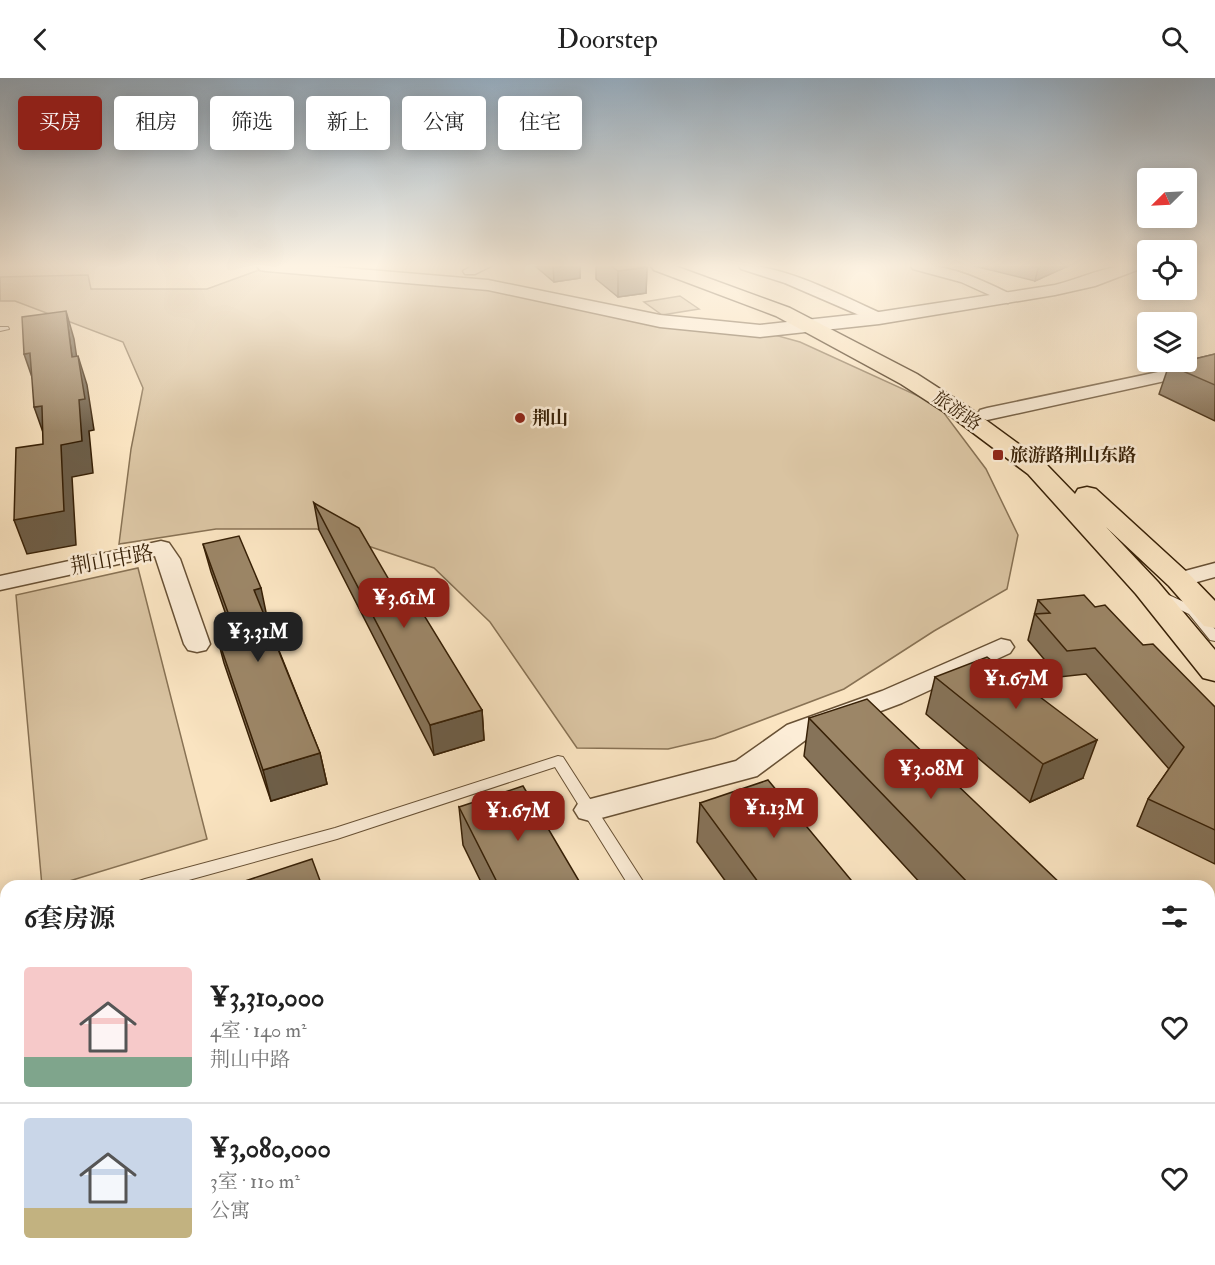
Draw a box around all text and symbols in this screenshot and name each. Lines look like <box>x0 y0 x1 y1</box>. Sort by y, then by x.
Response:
icon: back <box>24 23 57 56</box>
text: Doorstep <box>557 23 658 56</box>
icon: search <box>1158 23 1191 56</box>
chip: 买房 <box>18 96 102 150</box>
chip: 租房 <box>114 96 198 150</box>
chip: 筛选 <box>210 96 294 150</box>
chip: 新上 <box>306 96 390 150</box>
chip: 公寓 <box>402 96 486 150</box>
chip: 住宅 <box>498 96 582 150</box>
north arrow <box>1137 168 1197 228</box>
map controls <box>1137 168 1197 372</box>
button: locate <box>1137 240 1197 300</box>
button: layers <box>1137 312 1197 372</box>
street label: 旅游路 <box>928 386 986 436</box>
place label: 荆山 <box>532 407 568 430</box>
marker: 荆山 <box>513 411 527 425</box>
place label: 旅游路荆山东路 <box>1010 444 1136 467</box>
marker: 旅游路荆山东路 <box>991 448 1005 462</box>
street label: 荆山中路 <box>68 539 156 581</box>
pin: ¥3.61M <box>355 578 453 629</box>
text: ¥3.61M <box>372 585 436 610</box>
pin: ¥3.31M <box>209 612 307 663</box>
text: ¥3.31M <box>228 619 288 644</box>
pin: ¥1.67M <box>967 659 1065 710</box>
text: ¥1.67M <box>984 666 1048 691</box>
pin: ¥3.08M <box>882 749 980 800</box>
text: ¥3.08M <box>898 756 964 781</box>
pin: ¥1.13M <box>725 788 823 839</box>
pin: ¥1.67M <box>469 791 567 842</box>
text: ¥1.13M <box>744 795 804 820</box>
text: ¥1.67M <box>486 798 550 823</box>
icon: filters <box>1158 900 1191 933</box>
text: 6套房源 <box>24 903 115 935</box>
text: ¥3,310,000 <box>210 982 324 1014</box>
icon: home <box>72 991 144 1063</box>
icon: heart <box>1158 1011 1191 1044</box>
text: 4室 · 140 m² <box>210 1018 307 1043</box>
text: 荆山中路 <box>210 1047 290 1072</box>
text: ¥3,080,000 <box>210 1133 331 1165</box>
icon: home <box>72 1142 144 1214</box>
icon: heart <box>1158 1162 1191 1195</box>
text: 3室 · 110 m² <box>210 1169 300 1194</box>
text: 公寓 <box>210 1198 250 1223</box>

